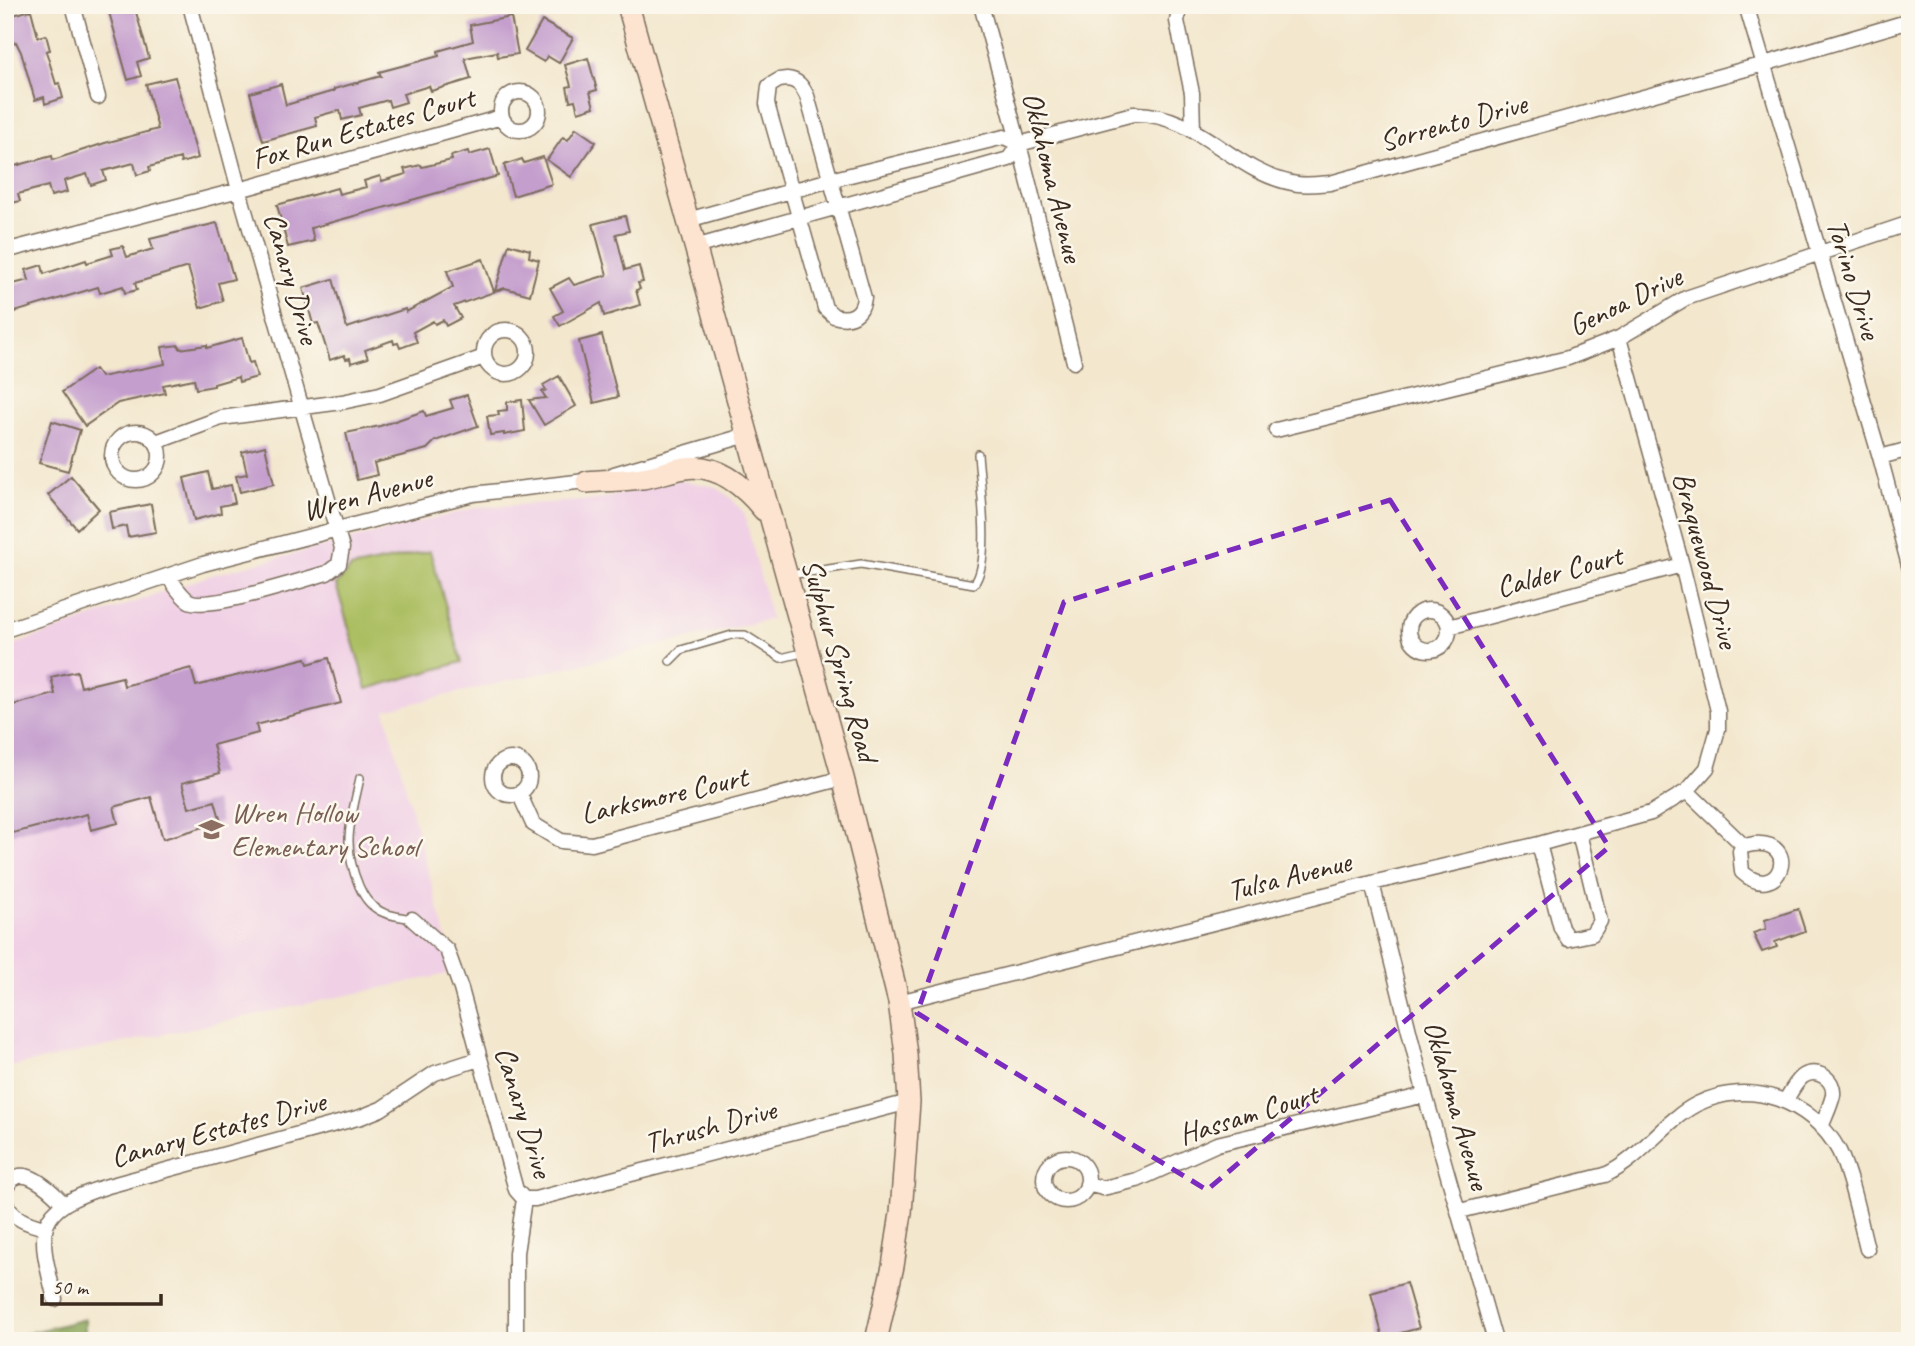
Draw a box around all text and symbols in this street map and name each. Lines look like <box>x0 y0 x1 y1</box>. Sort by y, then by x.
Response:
street label: Fox Run Estates Court <box>247 77 482 178</box>
street label: Sorrento Drive <box>1375 84 1533 160</box>
street label: Oklahoma Avenue <box>1014 88 1093 268</box>
street label: Canary Drive <box>255 208 329 350</box>
street label: Torino Drive <box>1818 215 1891 346</box>
street label: Genoa Drive <box>1562 256 1690 345</box>
street label: Wren Avenue <box>298 458 438 529</box>
street label: Braquewood Drive <box>1664 468 1748 654</box>
street label: Calder Court <box>1492 535 1629 606</box>
street label: Sulphur Spring Road <box>793 555 888 770</box>
street label: Larksmore Court <box>577 757 754 833</box>
place label: Wren Hollow Elementary School <box>231 793 423 865</box>
school or university icon: Wren Hollow Elementary School <box>197 815 225 843</box>
street label: Tulsa Avenue <box>1223 842 1357 910</box>
street label: Oklahoma Avenue <box>1415 1016 1500 1196</box>
street label: Canary Drive <box>486 1042 563 1184</box>
street label: Hassam Court <box>1174 1074 1325 1153</box>
street label: Canary Estates Drive <box>106 1081 332 1176</box>
street label: Thrush Drive <box>640 1090 782 1162</box>
scale bar <box>42 1262 161 1306</box>
text: 50 m <box>52 1274 90 1300</box>

